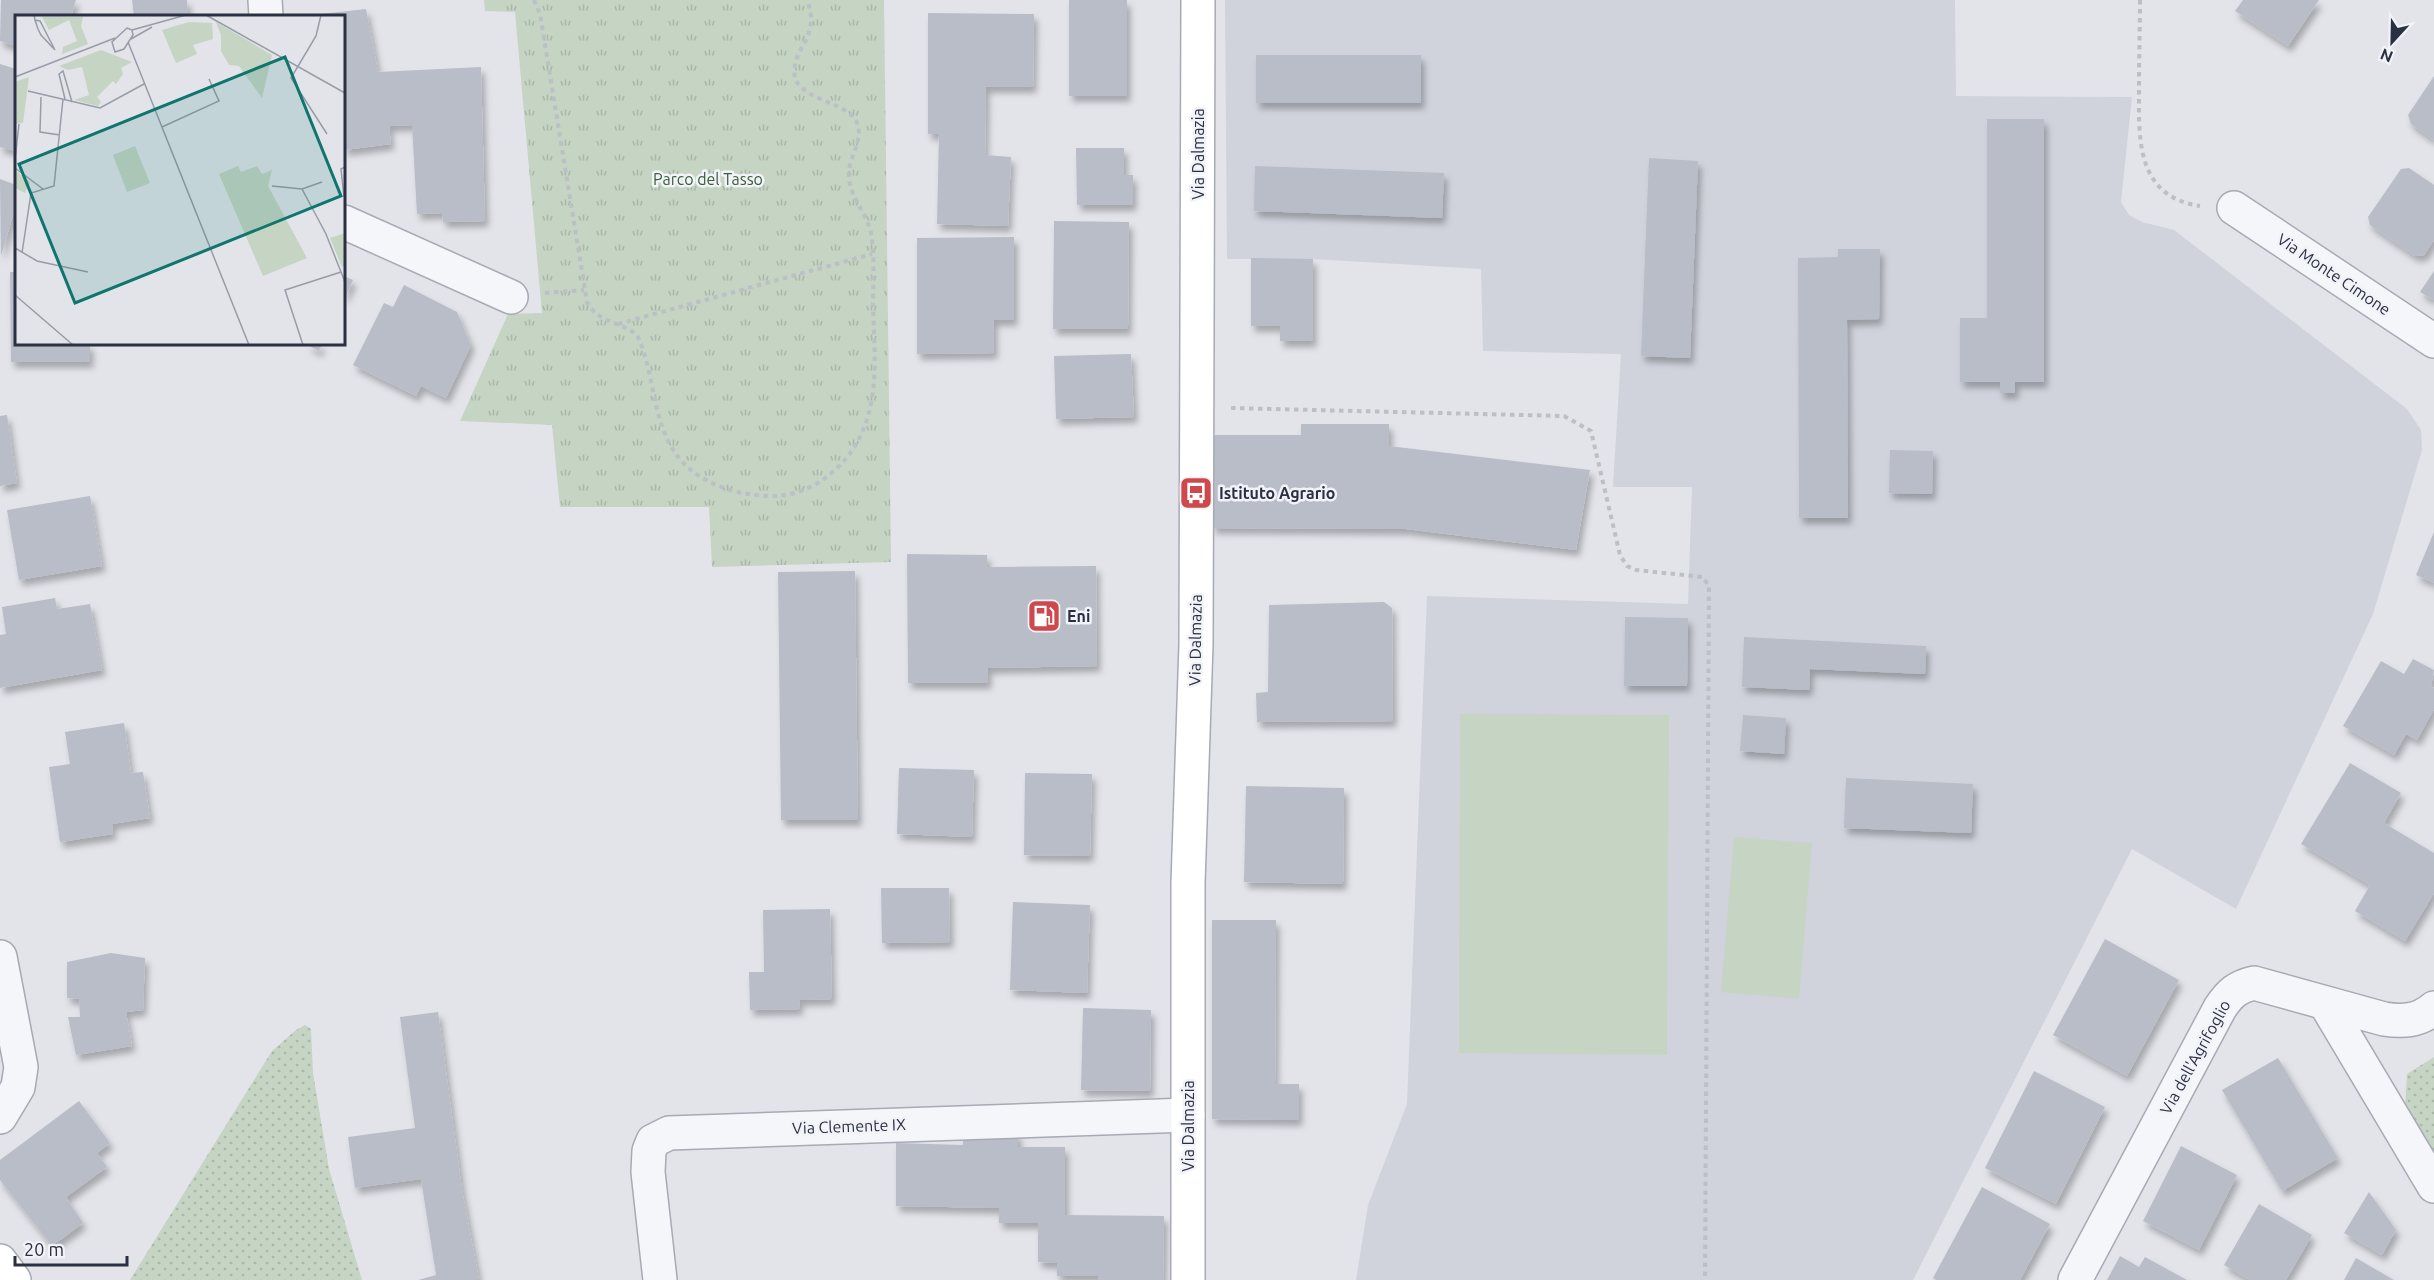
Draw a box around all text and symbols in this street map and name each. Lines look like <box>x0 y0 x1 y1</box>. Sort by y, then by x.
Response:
north arrow <box>2362 12 2422 72</box>
inset map <box>15 15 345 345</box>
text: N <box>2377 45 2395 66</box>
street label: Via Dalmazia <box>1189 108 1207 200</box>
park label: Parco del Tasso <box>653 170 763 188</box>
street label: Via Monte Cimone <box>2274 230 2394 318</box>
bus stop icon: Istituto Agrario <box>1178 475 1214 511</box>
place label: Istituto Agrario <box>1219 484 1335 502</box>
street label: Via Dalmazia <box>1185 594 1205 686</box>
fuel station icon: Eni <box>1026 598 1062 634</box>
place label: Eni <box>1067 607 1090 625</box>
street label: Via dell'Agrifoglio <box>2156 997 2234 1117</box>
street label: Via Dalmazia <box>1179 1080 1197 1172</box>
street label: Via Clemente IX <box>792 1115 906 1137</box>
scale bar <box>15 1229 128 1267</box>
text: 20 m <box>24 1239 64 1259</box>

